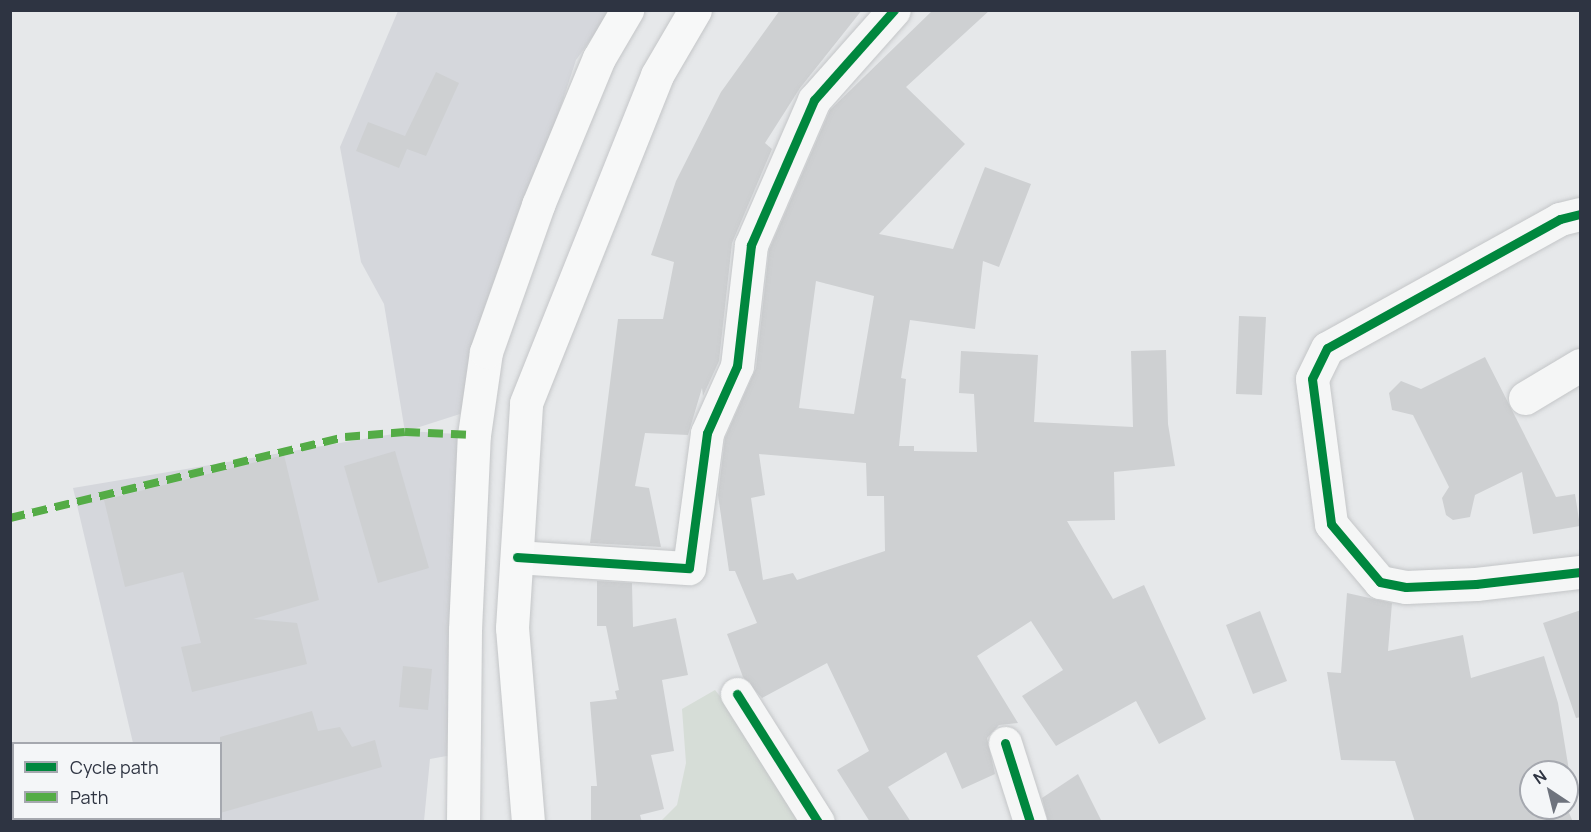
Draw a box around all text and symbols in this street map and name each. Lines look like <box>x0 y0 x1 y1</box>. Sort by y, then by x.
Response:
legend <box>12 742 222 820</box>
text: Cycle path <box>70 755 159 779</box>
north arrow <box>1519 760 1579 820</box>
text: N <box>1529 765 1551 789</box>
text: Path <box>70 785 108 809</box>

